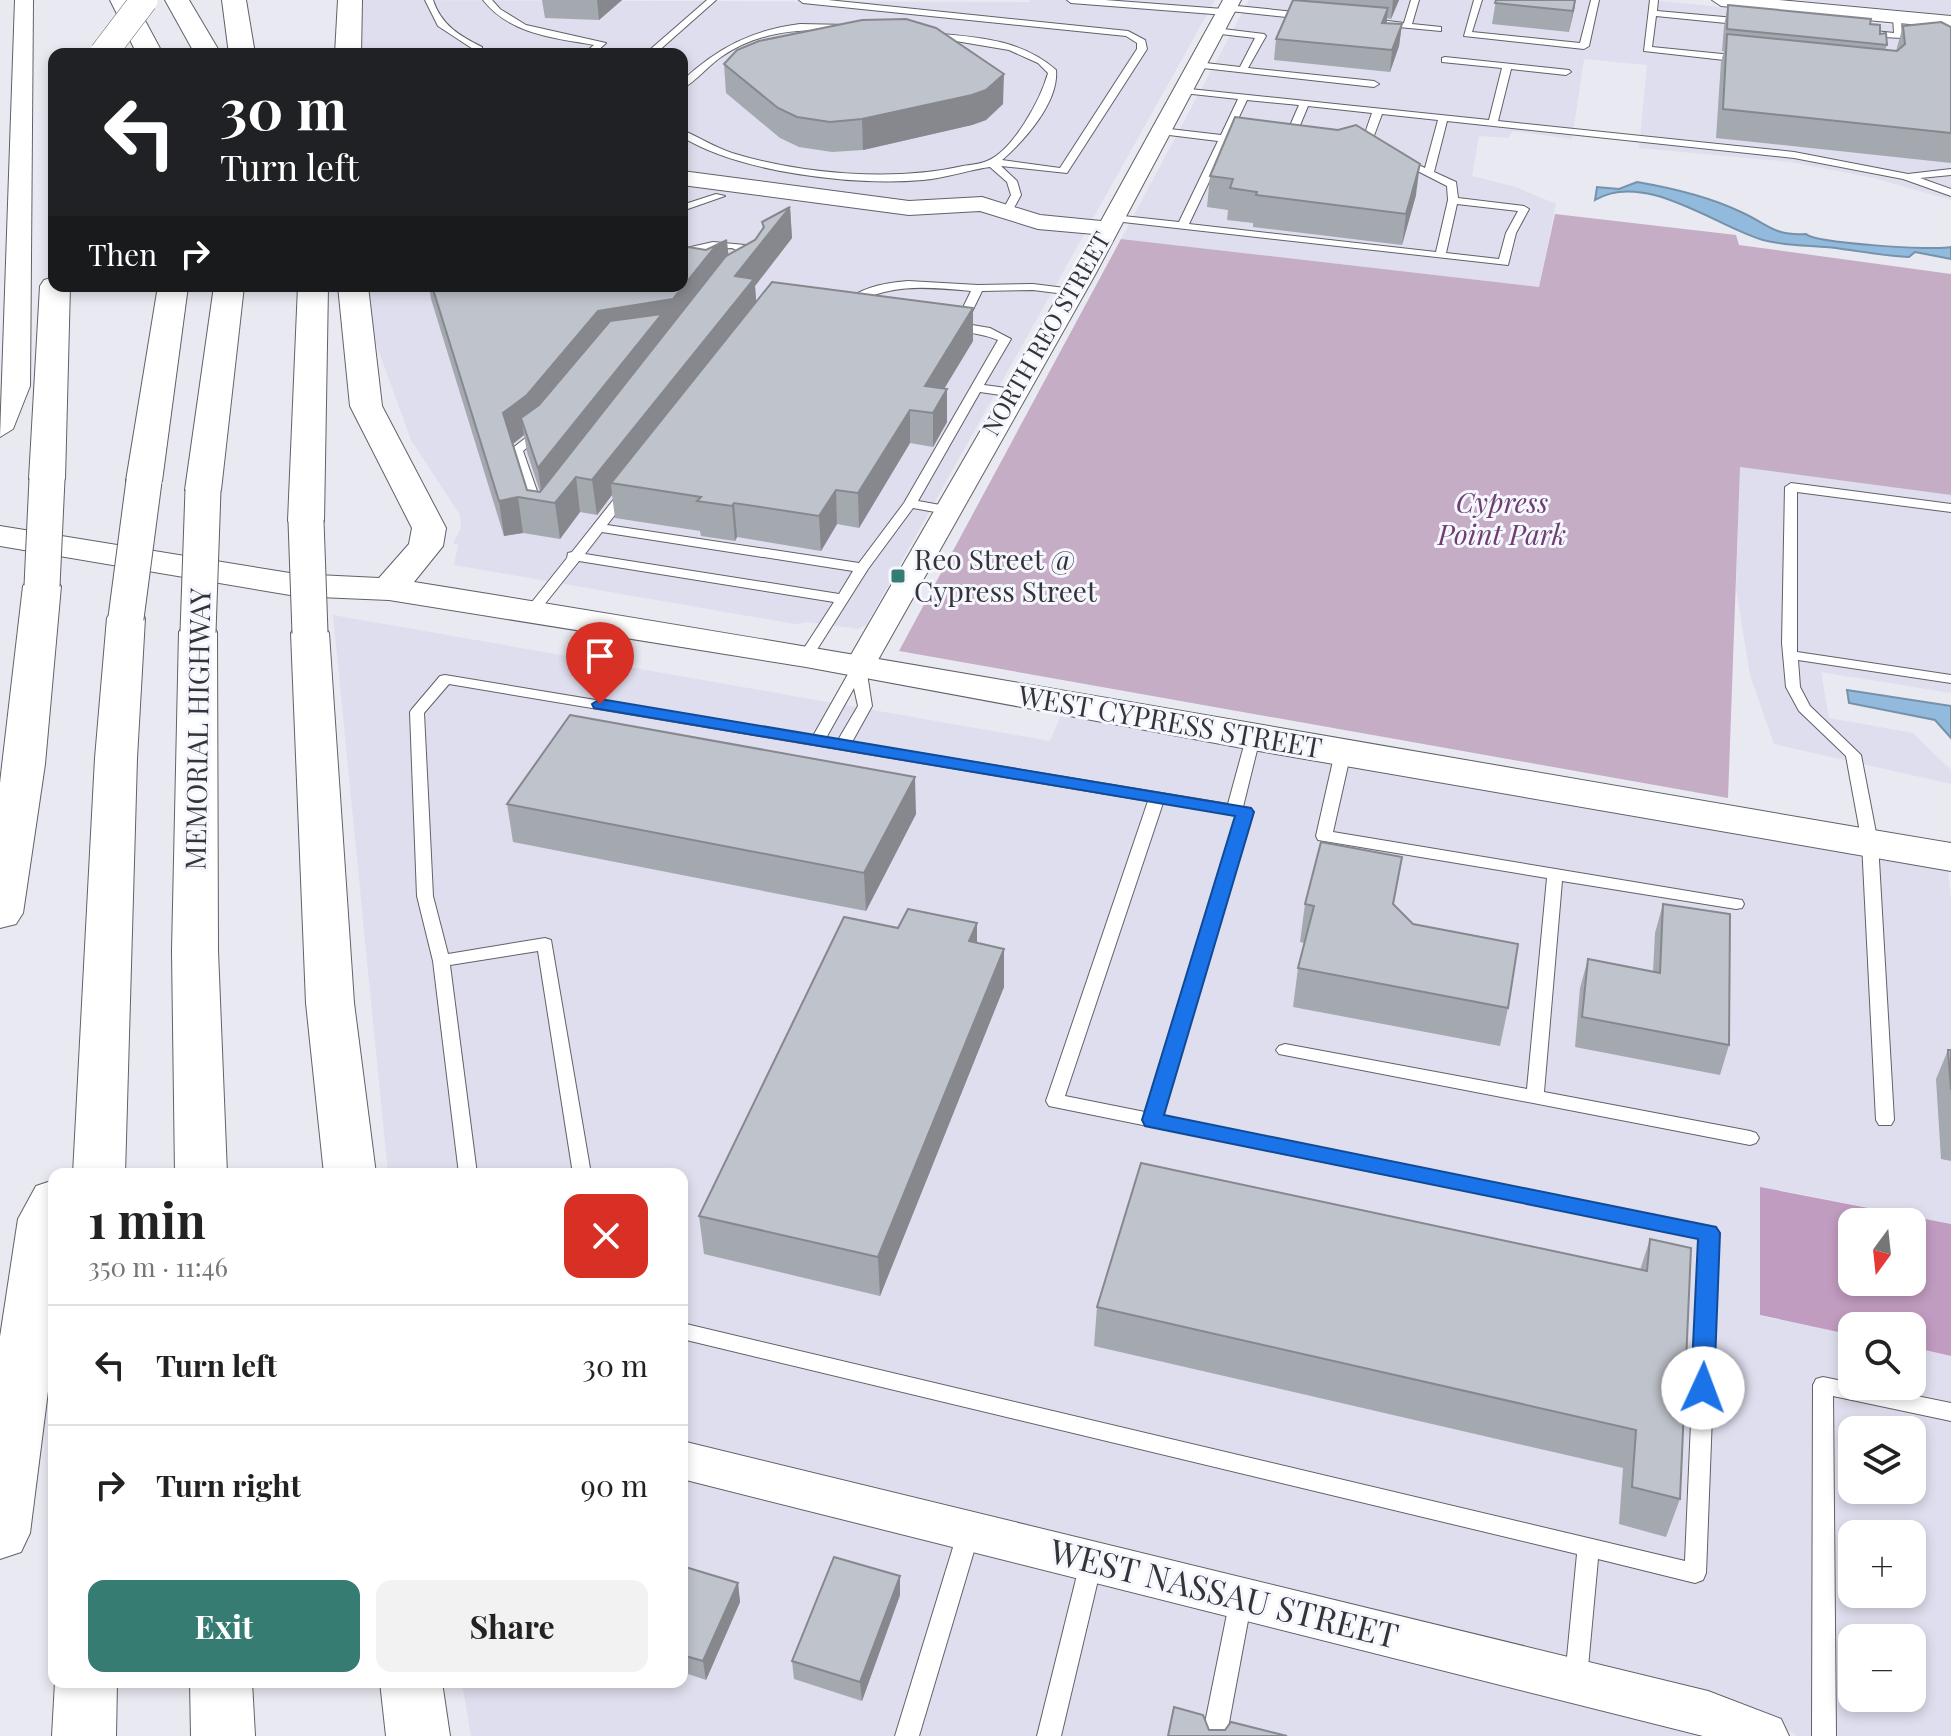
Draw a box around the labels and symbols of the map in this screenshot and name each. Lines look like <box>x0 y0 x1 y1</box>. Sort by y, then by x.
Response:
street label: NORTH REO STREET <box>974 225 1117 441</box>
park label: Cypress Point Park <box>1437 483 1566 552</box>
place label: Reo Street @ Cypress Street <box>914 540 1098 609</box>
marker: Reo Street @ Cypress Street <box>889 567 907 585</box>
street label: MEMORIAL HIGHWAY <box>176 587 217 870</box>
pin <box>566 622 634 704</box>
street label: WEST CYPRESS STREET <box>1014 675 1325 765</box>
north arrow <box>1838 1208 1926 1296</box>
position arrow <box>1661 1346 1745 1430</box>
street label: WEST NASSAU STREET <box>1045 1526 1403 1658</box>

